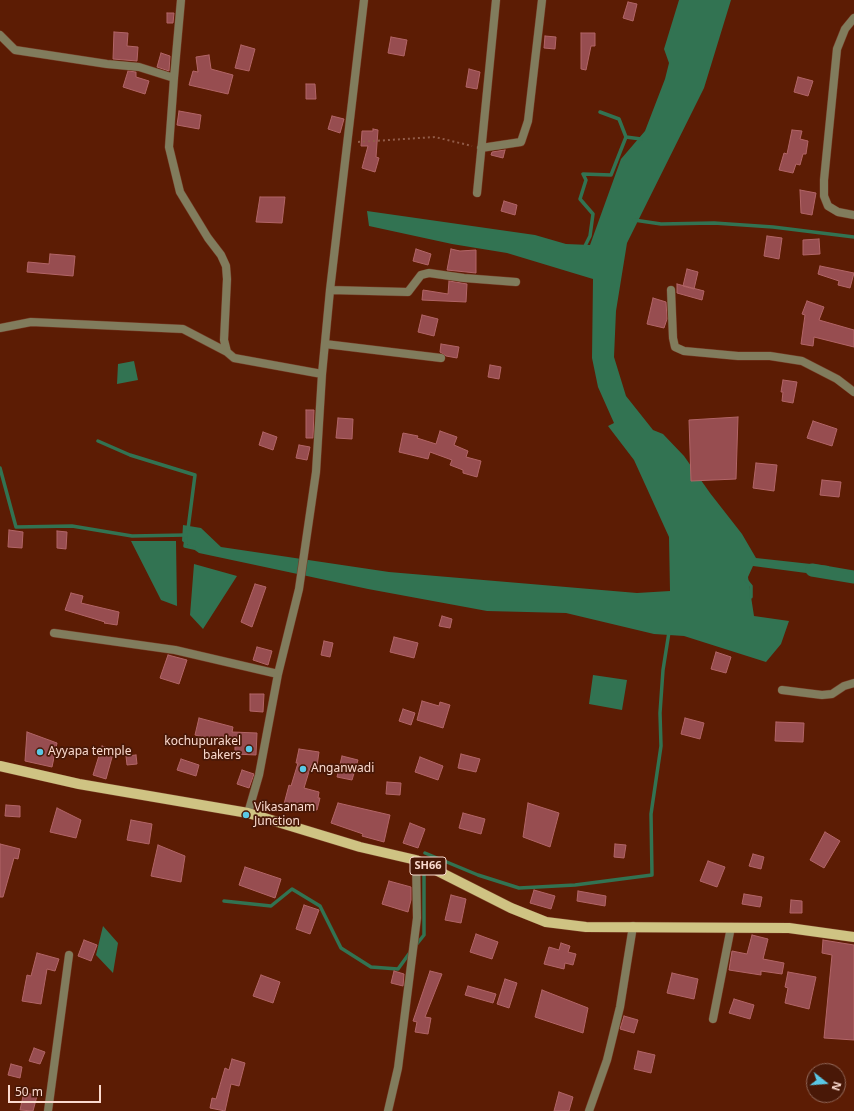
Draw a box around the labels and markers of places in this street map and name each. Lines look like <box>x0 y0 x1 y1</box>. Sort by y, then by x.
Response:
place label: kochupurakel bakers <box>164 735 241 763</box>
marker: kochupurakel bakers <box>244 744 254 754</box>
place label: Ayyapa temple <box>48 745 131 759</box>
marker: Ayyapa temple <box>35 747 45 757</box>
place label: Anganwadi <box>311 762 374 776</box>
marker: Anganwadi <box>298 764 308 774</box>
place label: Vikasanam Junction <box>254 801 315 829</box>
marker: Vikasanam Junction <box>241 810 251 820</box>

